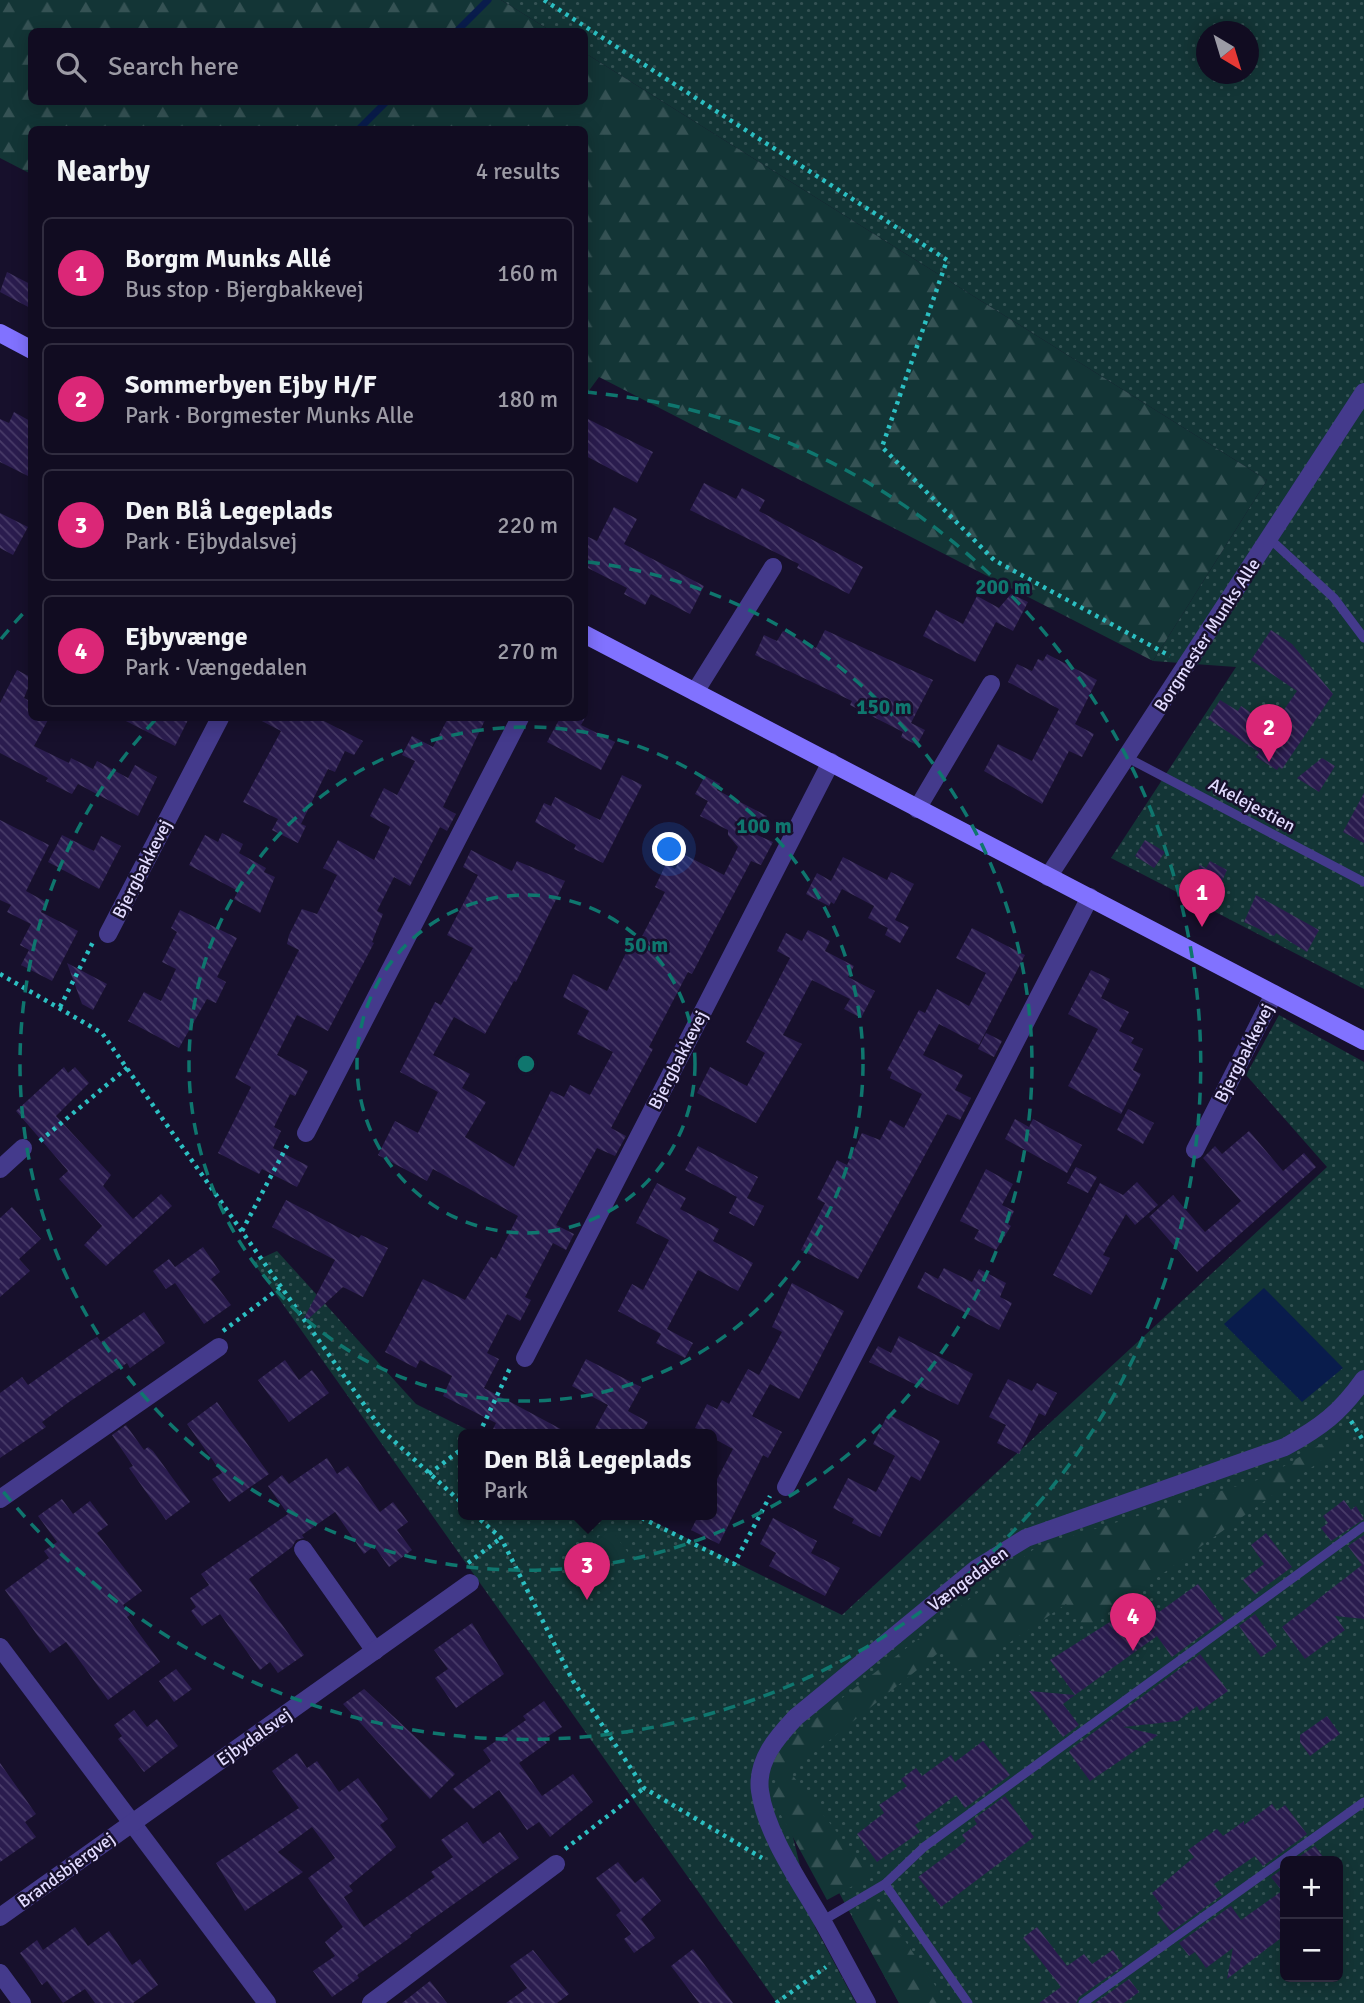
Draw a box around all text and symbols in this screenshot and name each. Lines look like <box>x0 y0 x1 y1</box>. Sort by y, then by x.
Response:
north arrow <box>1196 21 1259 84</box>
search box <box>28 28 588 105</box>
icon: search <box>52 48 90 86</box>
text: Search here <box>108 51 239 83</box>
text: Nearby <box>56 153 150 190</box>
text: 4 results <box>476 157 560 186</box>
text: Borgm Munks Allé <box>125 243 331 275</box>
text: 1 <box>75 259 87 288</box>
text: 160 m <box>497 259 558 288</box>
text: Bus stop · Bjergbakkevej <box>125 275 364 304</box>
text: Sommerbyen Ejby H/F <box>125 369 377 401</box>
text: 2 <box>75 385 87 414</box>
text: 180 m <box>497 385 558 414</box>
text: Park · Borgmester Munks Alle <box>125 401 414 430</box>
text: Den Blå Legeplads <box>125 495 333 527</box>
text: 3 <box>75 511 87 540</box>
text: 220 m <box>497 511 558 540</box>
text: Park · Ejbydalsvej <box>125 527 297 556</box>
street label: Borgmester Munks Alle <box>1149 554 1265 716</box>
text: 200 m <box>975 574 1031 600</box>
text: Ejbyvænge <box>125 621 248 653</box>
text: 4 <box>75 637 87 666</box>
text: 270 m <box>497 637 558 666</box>
text: Park · Vængedalen <box>125 653 307 682</box>
text: 150 m <box>856 694 912 720</box>
pin: 2 <box>1246 704 1292 762</box>
street label: Akelejestien <box>1205 773 1299 837</box>
text: 100 m <box>736 813 792 839</box>
street label: Bjergbakkevej <box>108 816 176 922</box>
your location <box>652 832 686 866</box>
pin: 1 <box>1179 869 1225 927</box>
text: 50 m <box>624 932 668 958</box>
street label: Bjergbakkevej <box>1210 1000 1278 1106</box>
street label: Bjergbakkevej <box>644 1007 712 1113</box>
centre of rings <box>514 1052 538 1076</box>
popup <box>458 1429 717 1520</box>
text: Den Blå Legeplads <box>484 1444 691 1476</box>
text: Park <box>484 1476 528 1505</box>
pin: 3 <box>564 1542 610 1600</box>
street label: Vængedalen <box>924 1542 1012 1616</box>
pin: 4 <box>1110 1593 1156 1651</box>
street label: Ejbydalsvej <box>212 1703 296 1771</box>
street label: Brandsbjergvej <box>13 1827 119 1913</box>
map controls <box>1280 1856 1343 1982</box>
button: + <box>1280 1856 1343 1919</box>
button: − <box>1280 1919 1343 1982</box>

